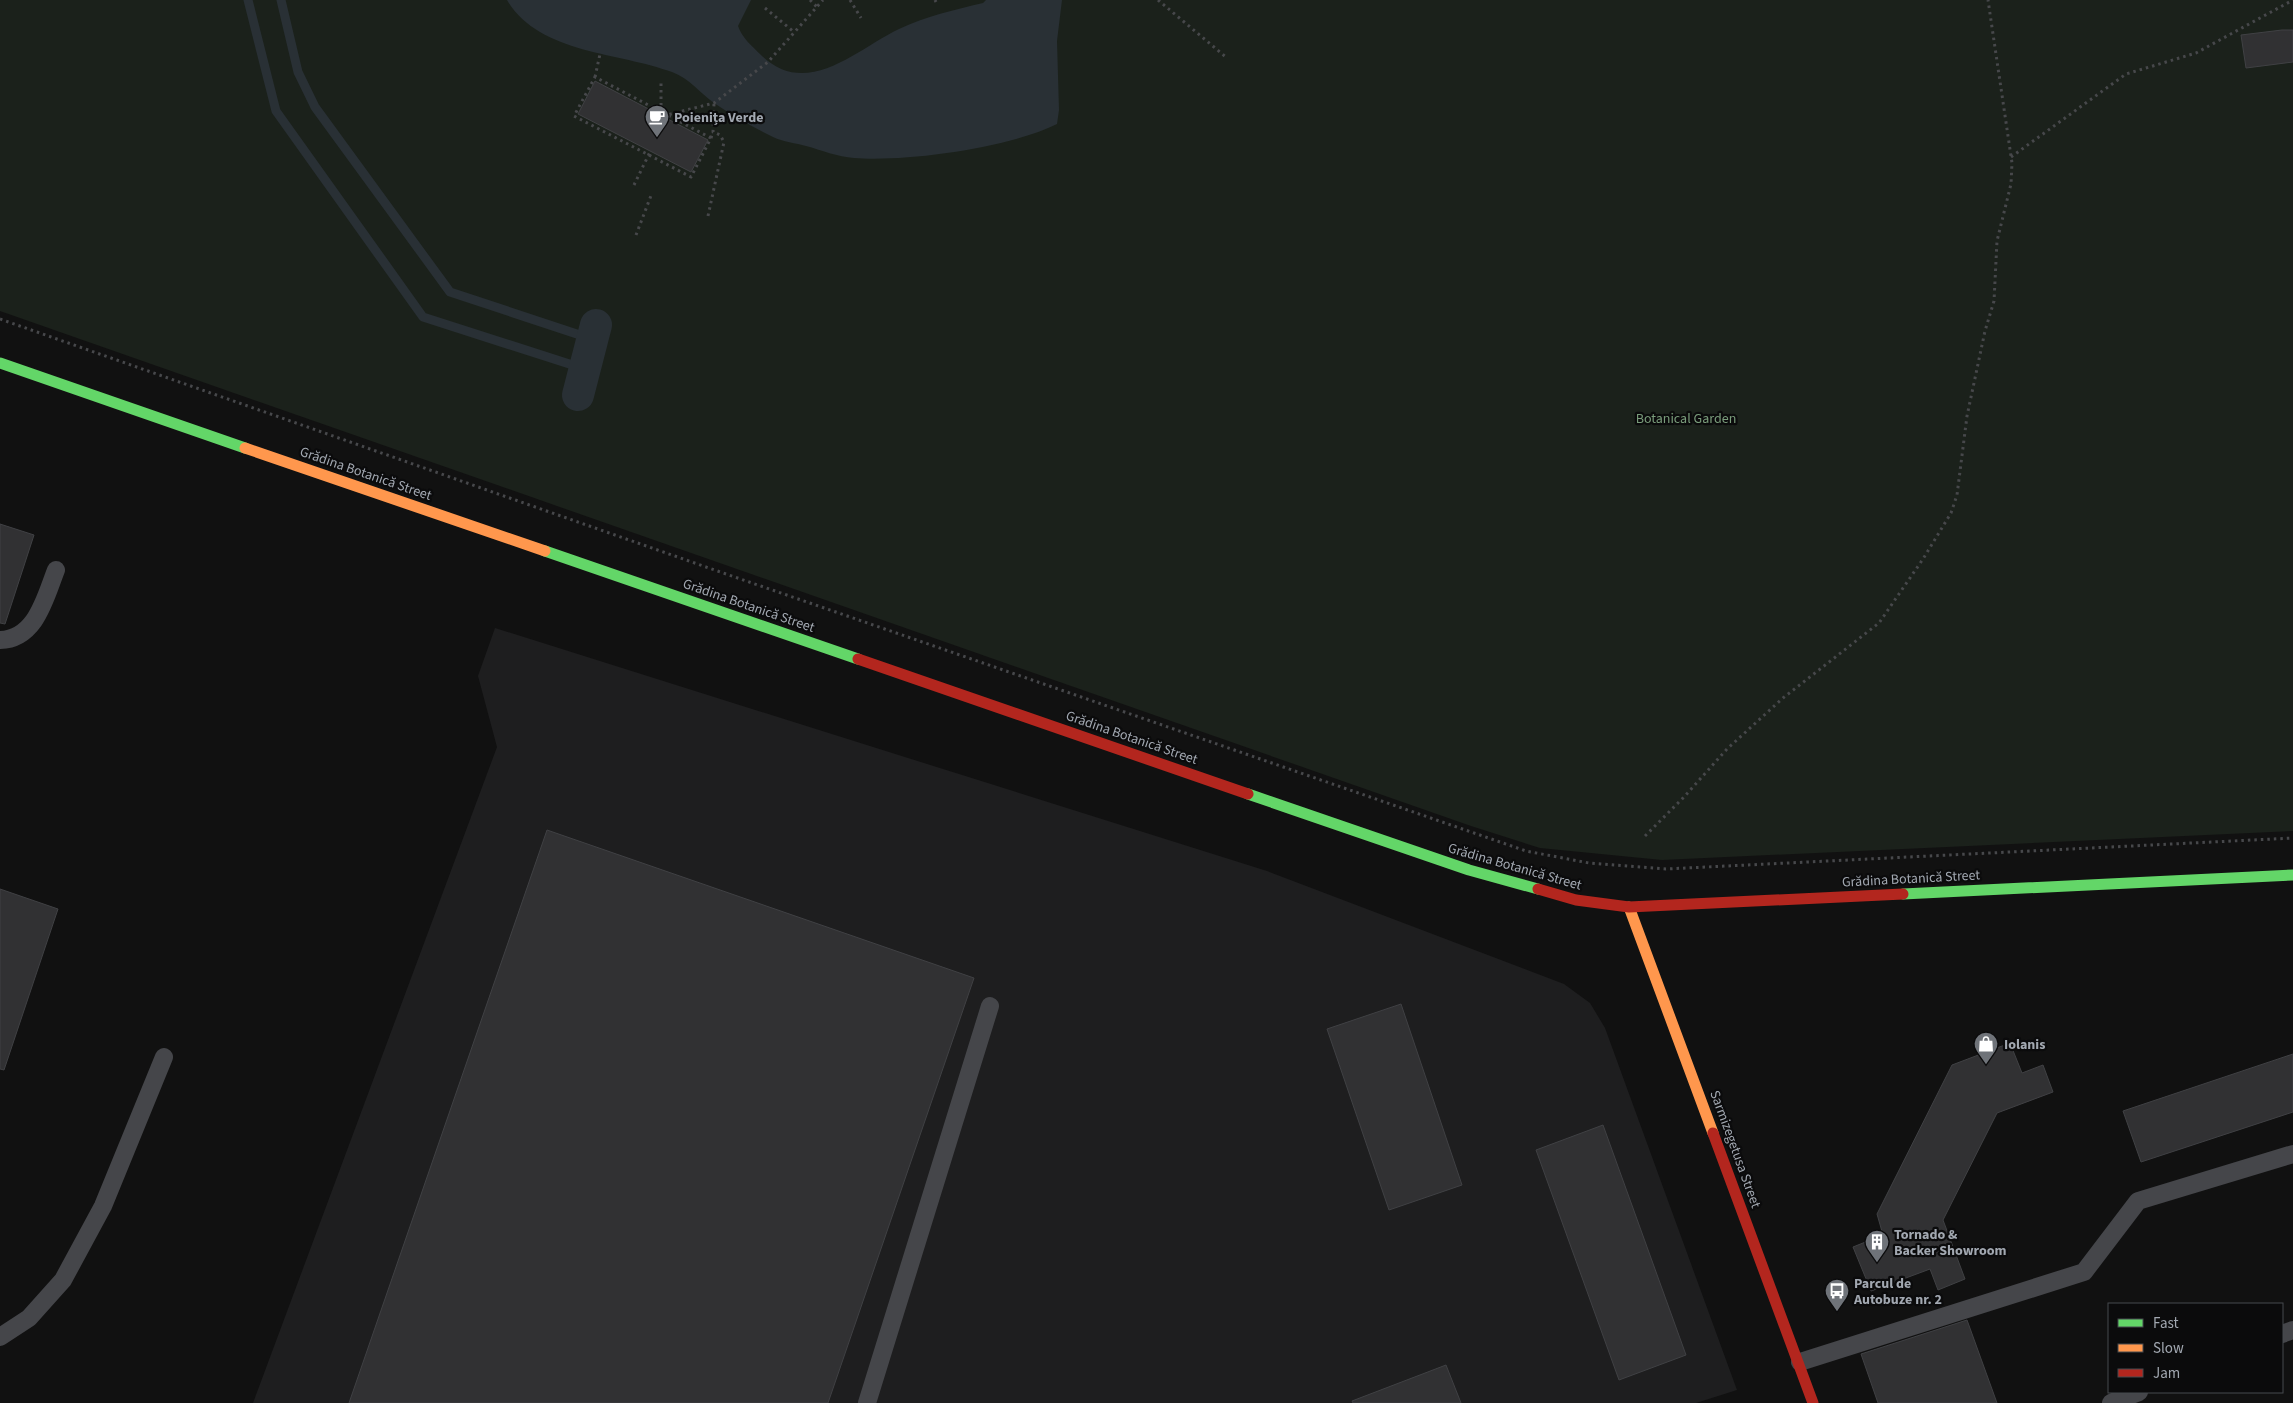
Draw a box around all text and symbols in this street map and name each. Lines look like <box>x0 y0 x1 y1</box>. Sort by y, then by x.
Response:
cafe icon: Poienița Verde <box>644 104 670 138</box>
place label: Poienița Verde <box>674 108 764 128</box>
park label: Botanical Garden <box>1636 409 1736 429</box>
street label: Grădina Botanică Street <box>297 442 435 506</box>
street label: Grădina Botanică Street <box>680 574 818 638</box>
street label: Grădina Botanică Street <box>1063 706 1201 770</box>
street label: Grădina Botanică Street <box>1445 838 1584 896</box>
street label: Grădina Botanică Street <box>1841 865 1981 893</box>
shop icon: Iolanis <box>1973 1031 1999 1065</box>
place label: Iolanis <box>2004 1035 2045 1055</box>
street label: Sarmizegetusa Street <box>1704 1088 1766 1211</box>
place label: Tornado & Backer Showroom <box>1894 1225 2007 1261</box>
building icon: Tornado & Backer Showroom <box>1864 1229 1890 1263</box>
place label: Parcul de Autobuze nr. 2 <box>1853 1274 1942 1310</box>
bus stop icon: Parcul de Autobuze nr. 2 <box>1824 1278 1850 1312</box>
legend <box>2108 1303 2283 1393</box>
text: Fast <box>2153 1313 2179 1334</box>
text: Slow <box>2153 1338 2184 1359</box>
text: Jam <box>2153 1363 2180 1384</box>

